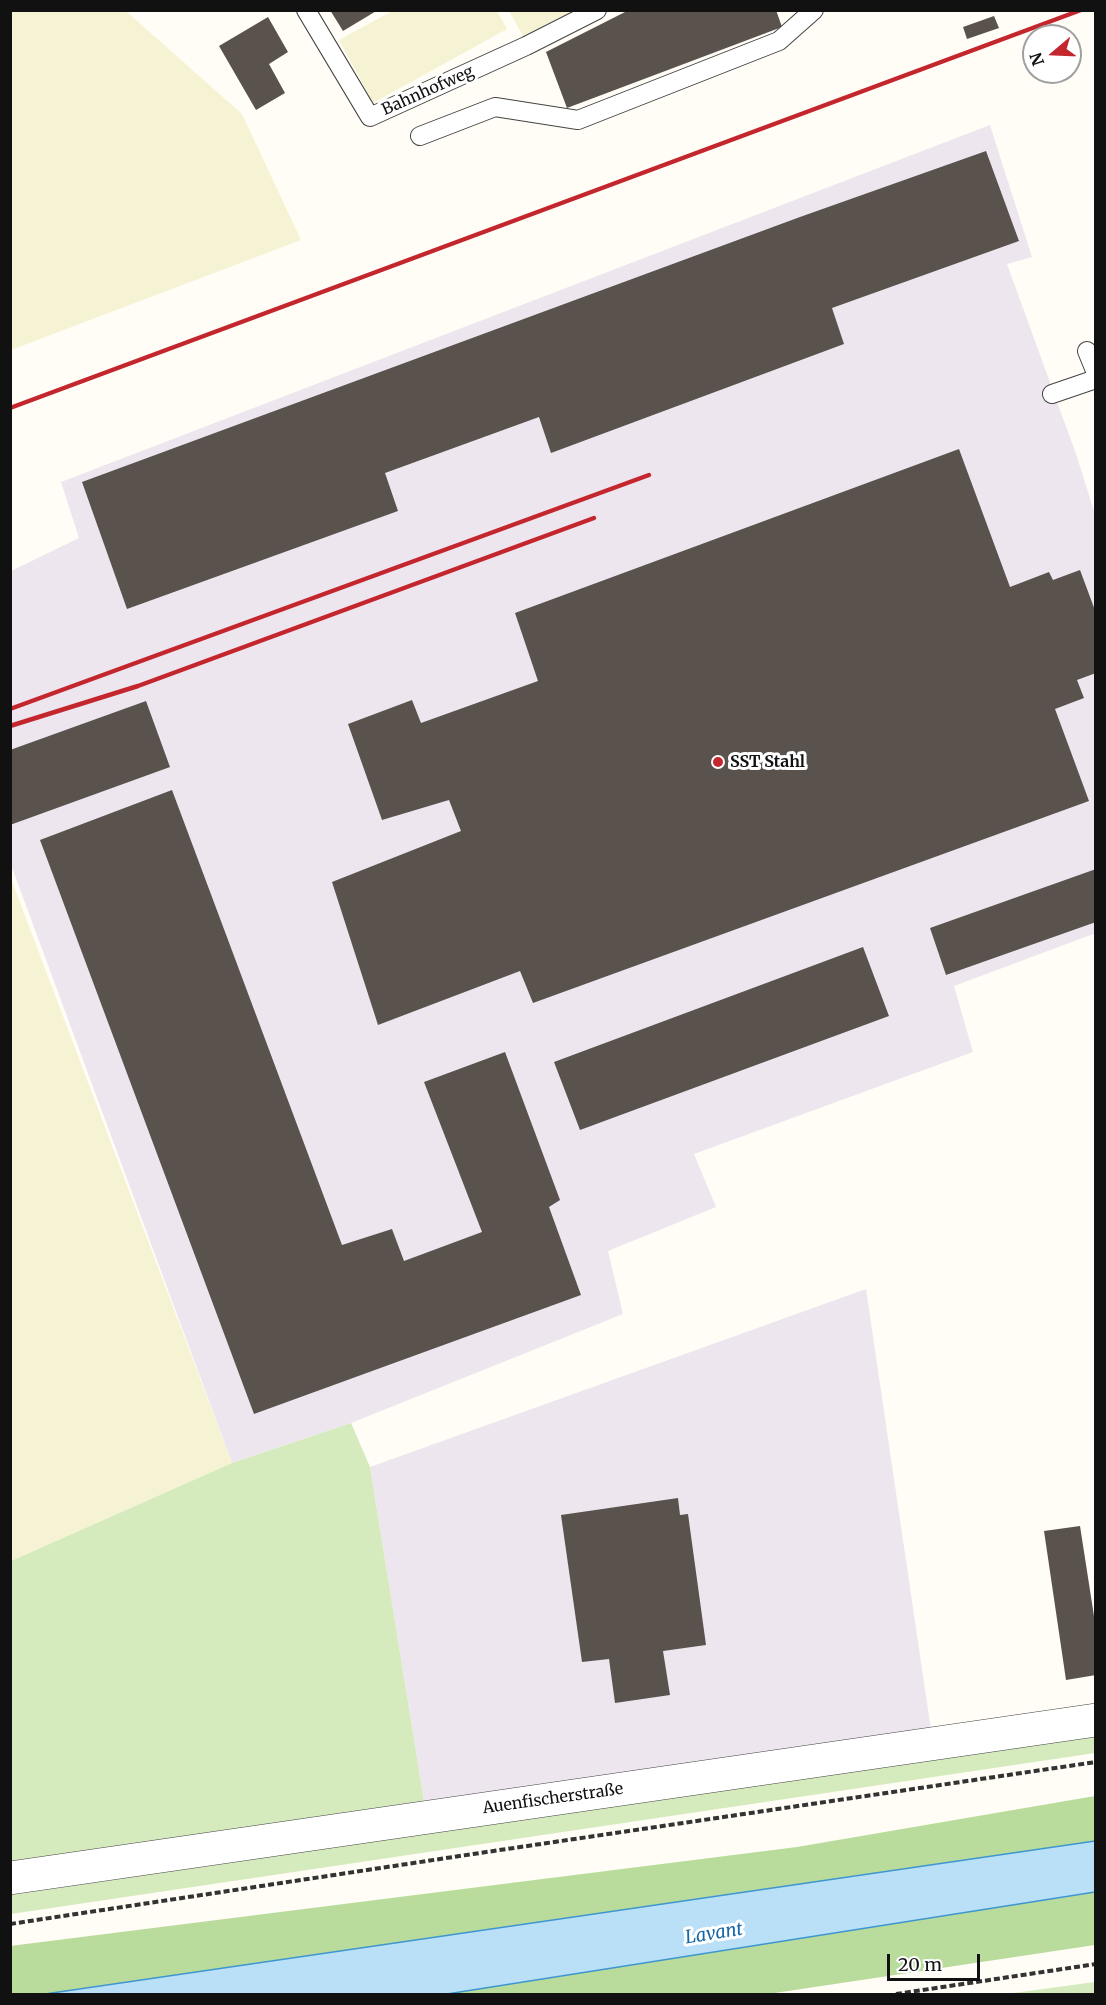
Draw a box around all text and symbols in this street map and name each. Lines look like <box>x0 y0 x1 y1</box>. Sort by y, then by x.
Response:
north arrow <box>1022 24 1082 84</box>
text: N <box>1025 50 1048 68</box>
street label: Bahnhofweg <box>379 62 477 120</box>
place label: SST Stahl <box>730 752 805 772</box>
marker: SST Stahl <box>711 755 725 769</box>
street label: Auenfischerstraße <box>482 1780 624 1818</box>
water label: Lavant <box>684 1919 744 1949</box>
scale bar <box>890 1942 983 1980</box>
text: 20 m <box>898 1953 942 1976</box>

